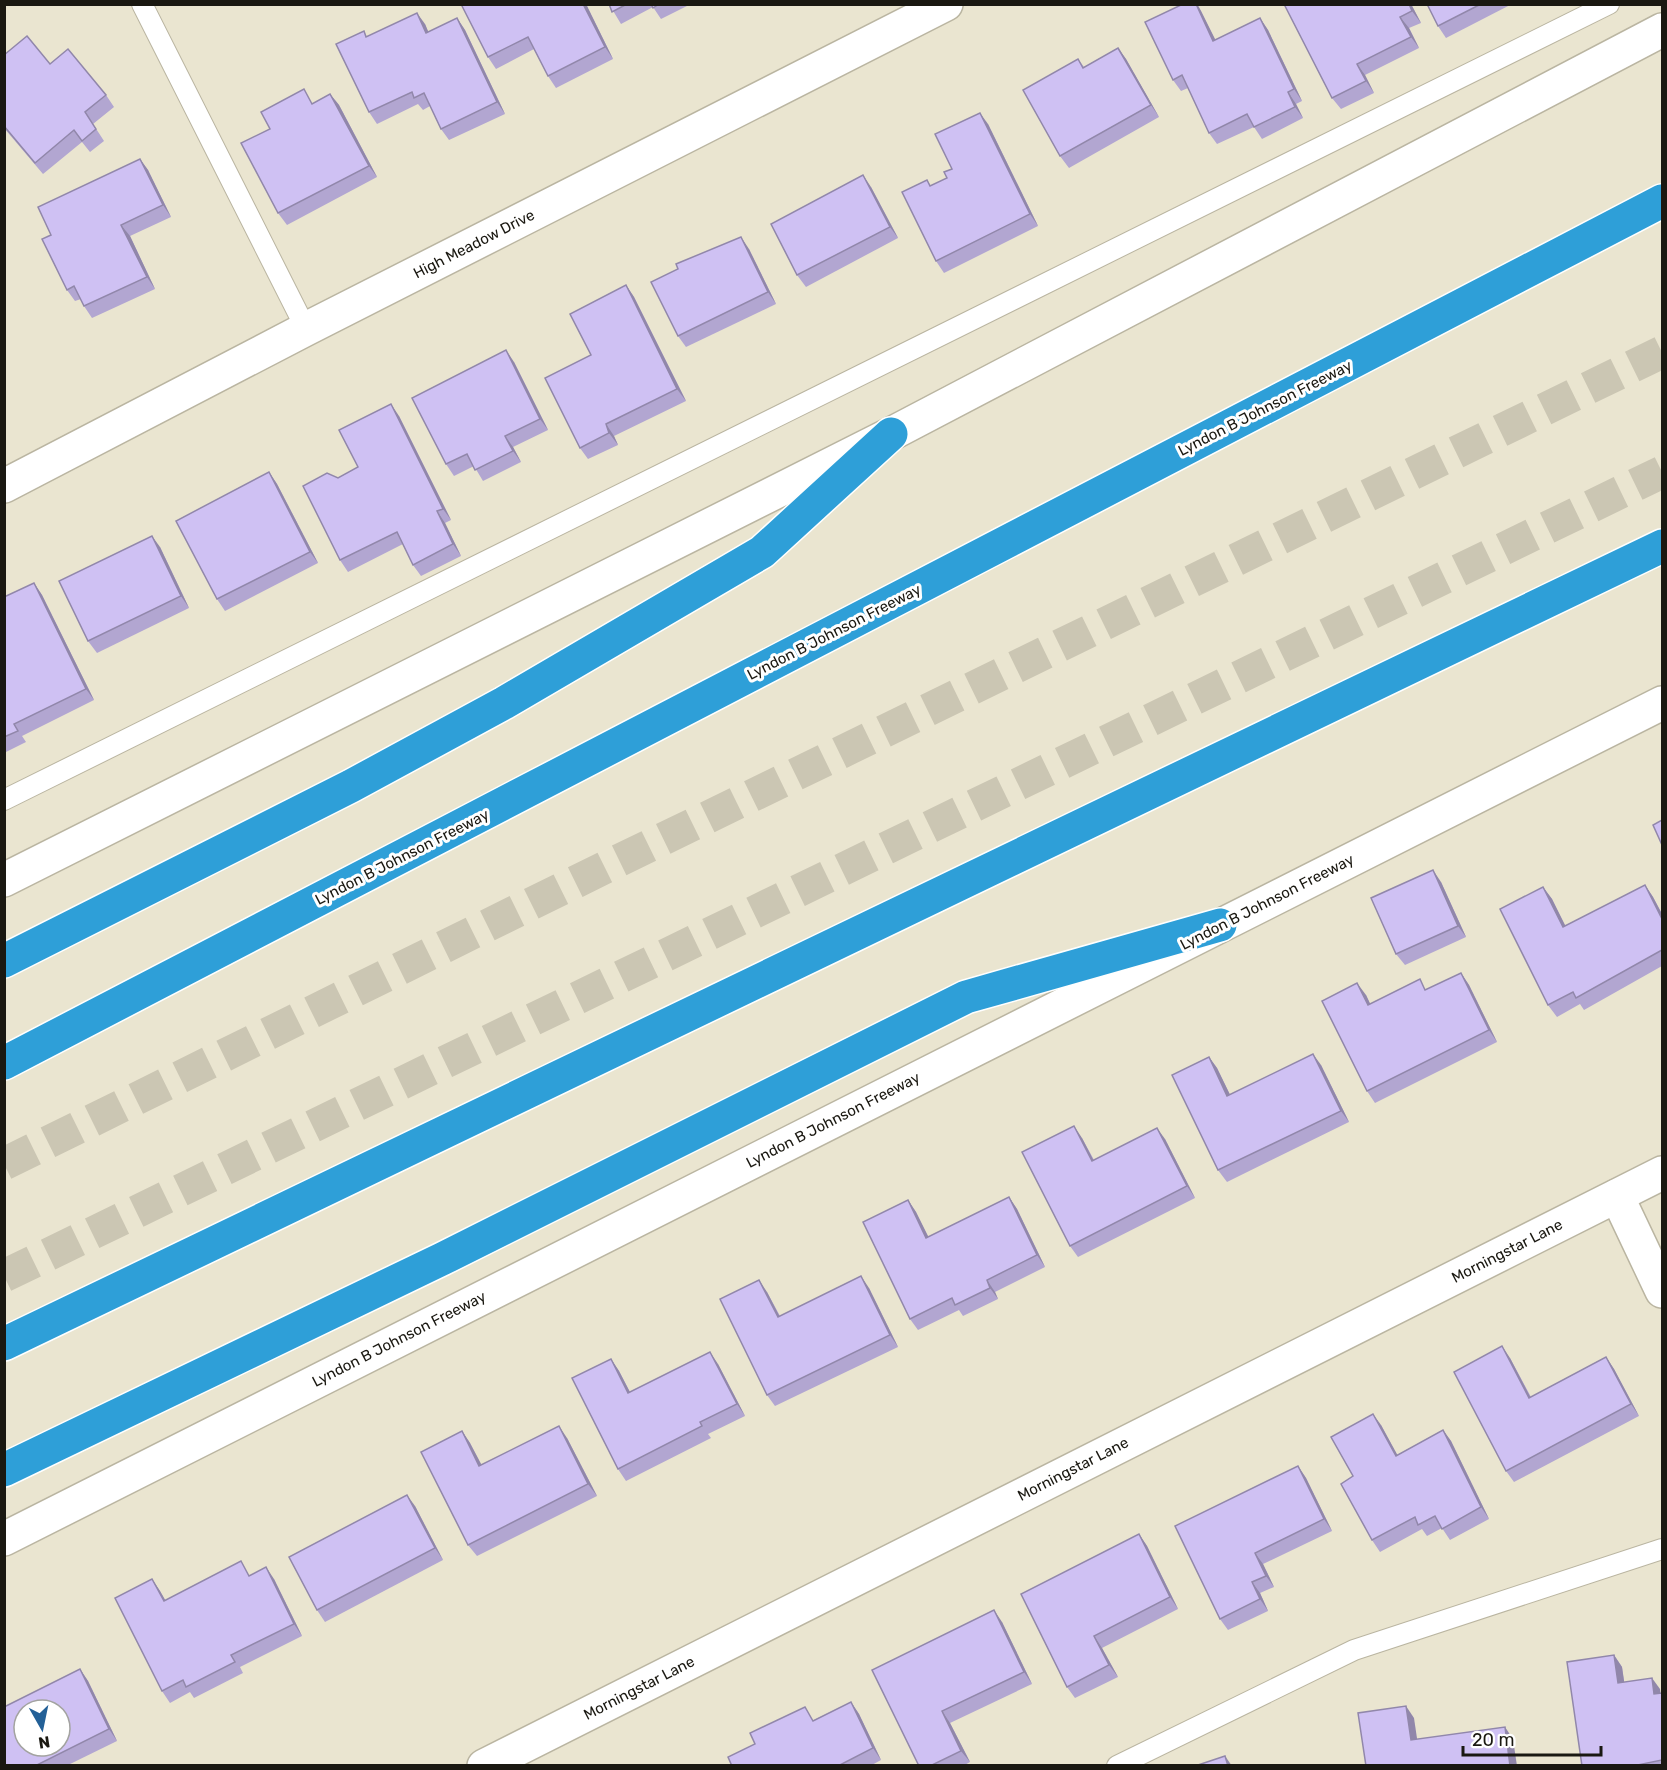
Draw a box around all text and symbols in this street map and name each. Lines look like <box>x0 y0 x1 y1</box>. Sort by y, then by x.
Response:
street label: High Meadow Drive <box>410 206 538 282</box>
street label: Lyndon B Johnson Freeway <box>1175 356 1355 460</box>
street label: Lyndon B Johnson Freeway <box>744 580 924 684</box>
street label: Lyndon B Johnson Freeway <box>312 805 492 909</box>
street label: Lyndon B Johnson Freeway <box>1177 850 1357 954</box>
street label: Lyndon B Johnson Freeway <box>743 1068 923 1172</box>
street label: Morningstar Lane <box>1449 1215 1565 1287</box>
street label: Lyndon B Johnson Freeway <box>309 1287 489 1391</box>
street label: Morningstar Lane <box>1015 1433 1131 1505</box>
street label: Morningstar Lane <box>581 1652 697 1724</box>
north arrow <box>12 1698 72 1758</box>
scale bar <box>1463 1719 1601 1757</box>
text: 20 m <box>1472 1729 1514 1751</box>
text: N <box>37 1732 51 1753</box>

